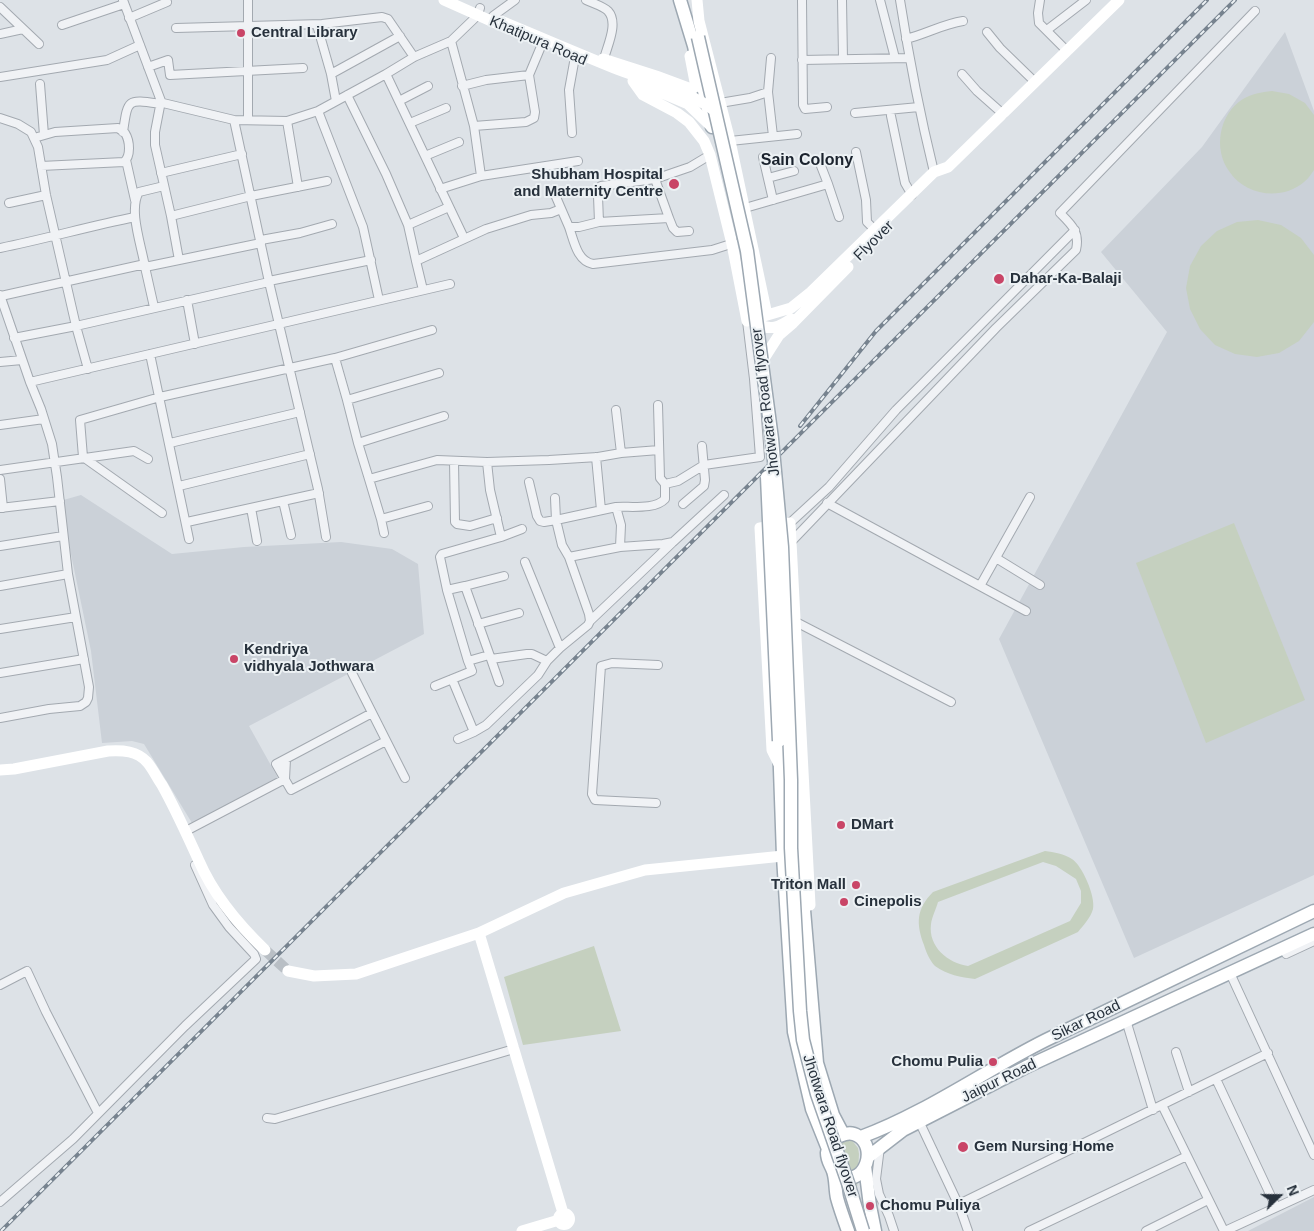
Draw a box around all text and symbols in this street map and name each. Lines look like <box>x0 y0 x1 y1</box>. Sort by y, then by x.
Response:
street label: Khatipura Road <box>487 12 589 70</box>
place label: Central Library <box>251 24 358 42</box>
marker: Central Library <box>235 27 247 39</box>
district label: Sain Colony <box>761 151 853 171</box>
place label: Shubham Hospital and Maternity Centre <box>514 166 663 201</box>
marker: Shubham Hospital and Maternity Centre <box>667 177 681 191</box>
street label: Flyover <box>850 217 898 265</box>
place label: Dahar-Ka-Balaji <box>1010 270 1122 288</box>
marker: Dahar-Ka-Balaji <box>992 272 1006 286</box>
street label: Jhotwara Road flyover <box>748 327 784 477</box>
place label: Kendriya vidhyala Jothwara <box>244 641 374 676</box>
marker: Kendriya vidhyala Jothwara <box>228 653 240 665</box>
place label: DMart <box>851 816 894 834</box>
marker: DMart <box>835 819 847 831</box>
place label: Triton Mall <box>771 876 846 894</box>
marker: Triton Mall <box>850 879 862 891</box>
place label: Cinepolis <box>854 893 922 911</box>
marker: Cinepolis <box>838 896 850 908</box>
street label: Sikar Road <box>1049 997 1123 1045</box>
street label: Jhotwara Road flyover <box>798 1052 862 1200</box>
place label: Chomu Pulia <box>891 1053 983 1071</box>
street label: Jaipur Road <box>959 1055 1039 1107</box>
marker: Chomu Pulia <box>987 1056 999 1068</box>
place label: Gem Nursing Home <box>974 1138 1114 1156</box>
marker: Gem Nursing Home <box>956 1140 970 1154</box>
north arrow <box>1254 1171 1304 1221</box>
text: N <box>1284 1183 1302 1198</box>
place label: Chomu Puliya <box>880 1197 980 1215</box>
marker: Chomu Puliya <box>864 1200 876 1212</box>

